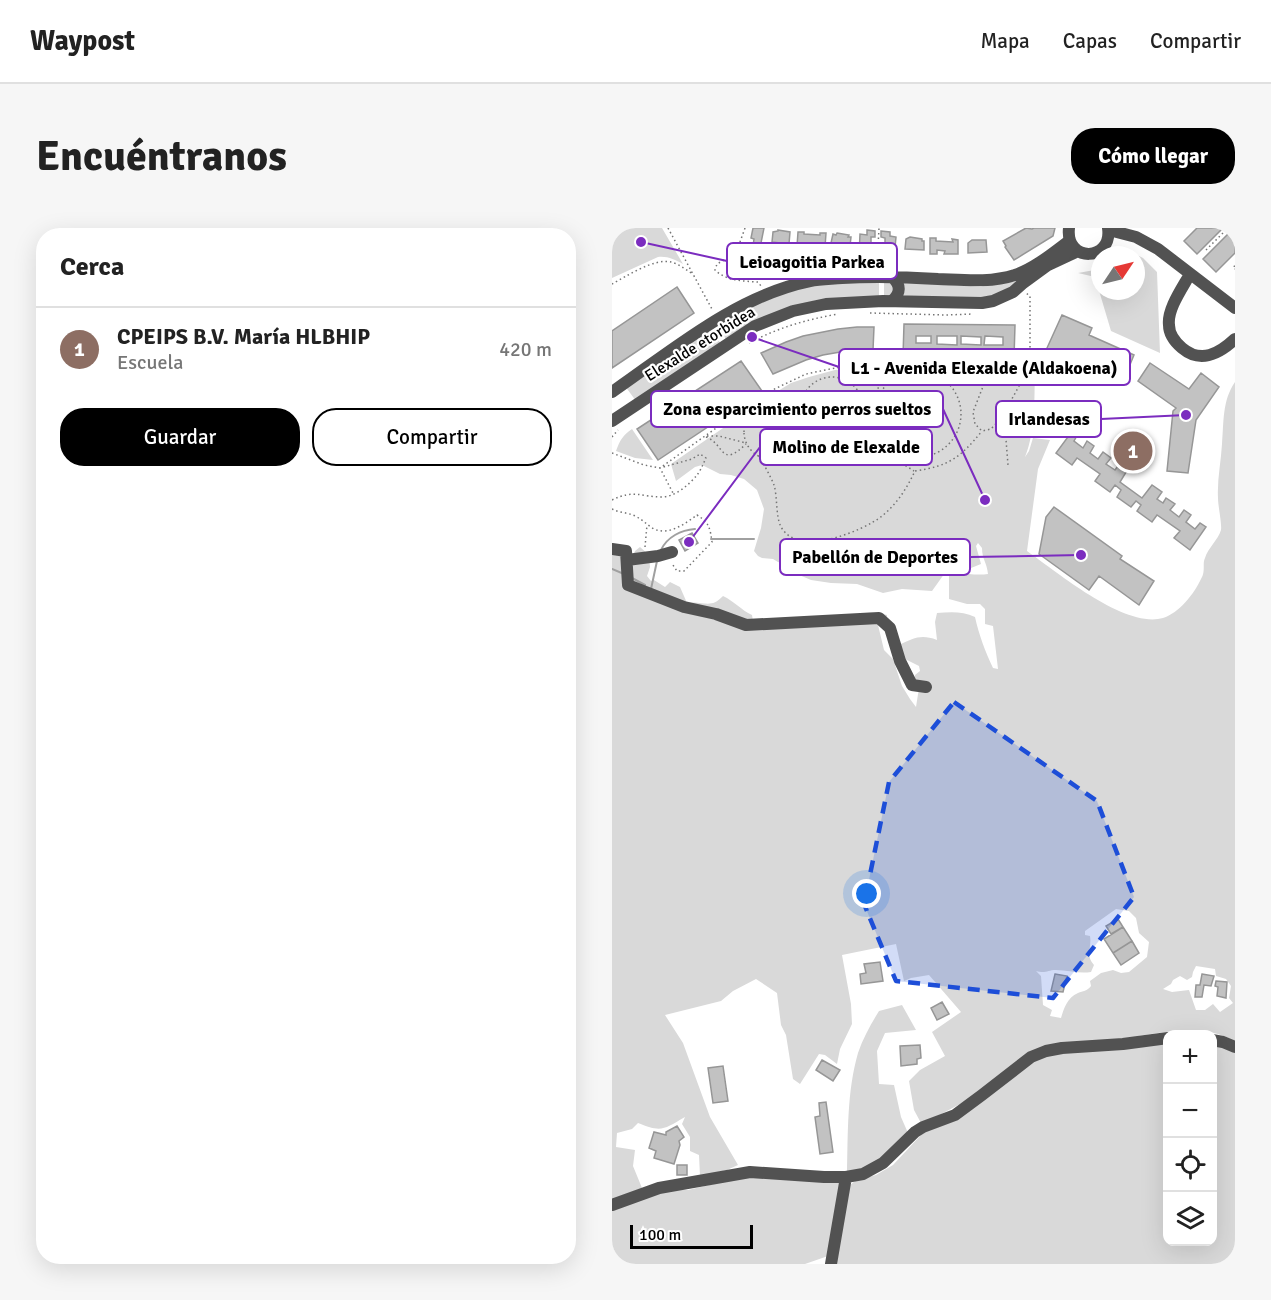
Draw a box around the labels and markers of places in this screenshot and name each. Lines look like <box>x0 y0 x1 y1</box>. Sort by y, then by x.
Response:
callout: Leioagoitia Parkea <box>727 243 897 279</box>
callout: L1 - Avenida Elexalde (Aldakoena) <box>839 349 1130 385</box>
callout: Zona esparcimiento perros sueltos <box>651 391 943 427</box>
callout: Irlandesas <box>996 401 1101 437</box>
pin: 1 <box>1114 428 1152 474</box>
callout: Molino de Elexalde <box>760 429 932 465</box>
callout: Pabellón de Deportes <box>780 539 970 575</box>

